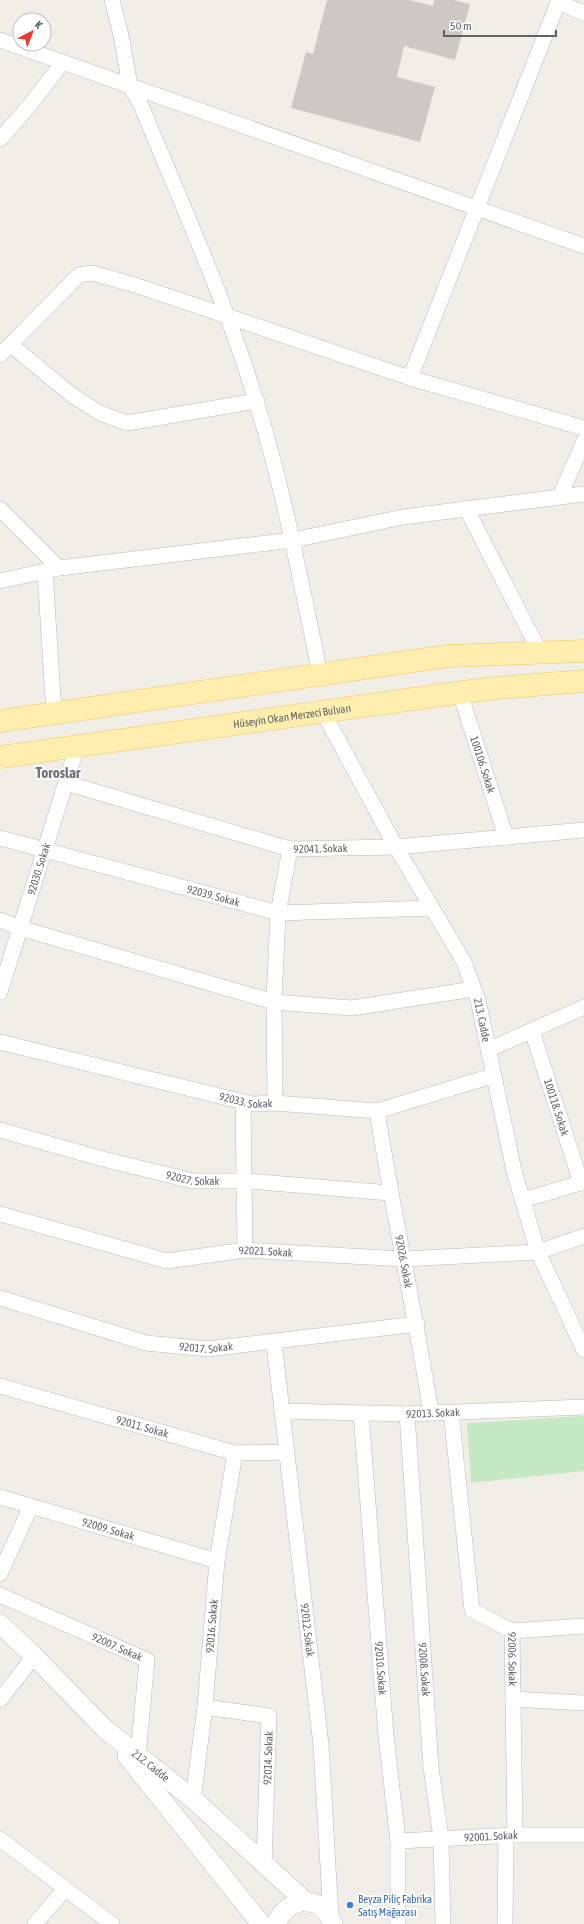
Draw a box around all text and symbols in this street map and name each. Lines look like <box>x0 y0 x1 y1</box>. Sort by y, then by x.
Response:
north arrow <box>12 12 52 52</box>
scale bar <box>444 12 556 38</box>
text: K <box>33 18 45 31</box>
text: 50 m <box>450 19 472 33</box>
street label: Hüseyin Okan Merzeci Bulvarı <box>232 702 352 730</box>
street label: 100106. Sokak <box>468 734 498 795</box>
district label: Toroslar <box>36 764 81 781</box>
street label: 92030. Sokak <box>25 841 53 896</box>
street label: 92041. Sokak <box>293 842 348 855</box>
street label: 92039. Sokak <box>186 883 241 908</box>
street label: 213. Cadde <box>472 997 493 1043</box>
street label: 100118. Sokak <box>542 1077 571 1137</box>
street label: 92033. Sokak <box>218 1090 273 1110</box>
street label: 92027. Sokak <box>165 1169 219 1187</box>
street label: 92026. Sokak <box>393 1234 415 1289</box>
street label: 92021. Sokak <box>238 1244 293 1259</box>
street label: 92017. Sokak <box>179 1340 234 1355</box>
street label: 92013. Sokak <box>406 1406 460 1420</box>
street label: 92011. Sokak <box>115 1413 170 1440</box>
street label: 92009. Sokak <box>81 1516 136 1542</box>
street label: 92016. Sokak <box>203 1599 220 1653</box>
street label: 92012. Sokak <box>298 1603 317 1658</box>
street label: 92007. Sokak <box>90 1630 144 1663</box>
street label: 92006. Sokak <box>506 1632 519 1686</box>
street label: 92010. Sokak <box>373 1641 389 1696</box>
street label: 92008. Sokak <box>417 1642 432 1697</box>
street label: 92014. Sokak <box>261 1731 275 1785</box>
street label: 212. Cadde <box>130 1747 172 1784</box>
street label: 92001. Sokak <box>464 1829 518 1844</box>
place label: Beyza Piliç Fabrika Satış Mağazası <box>358 1893 432 1918</box>
marker: Beyza Piliç Fabrika Satış Mağazası <box>345 1900 355 1910</box>

